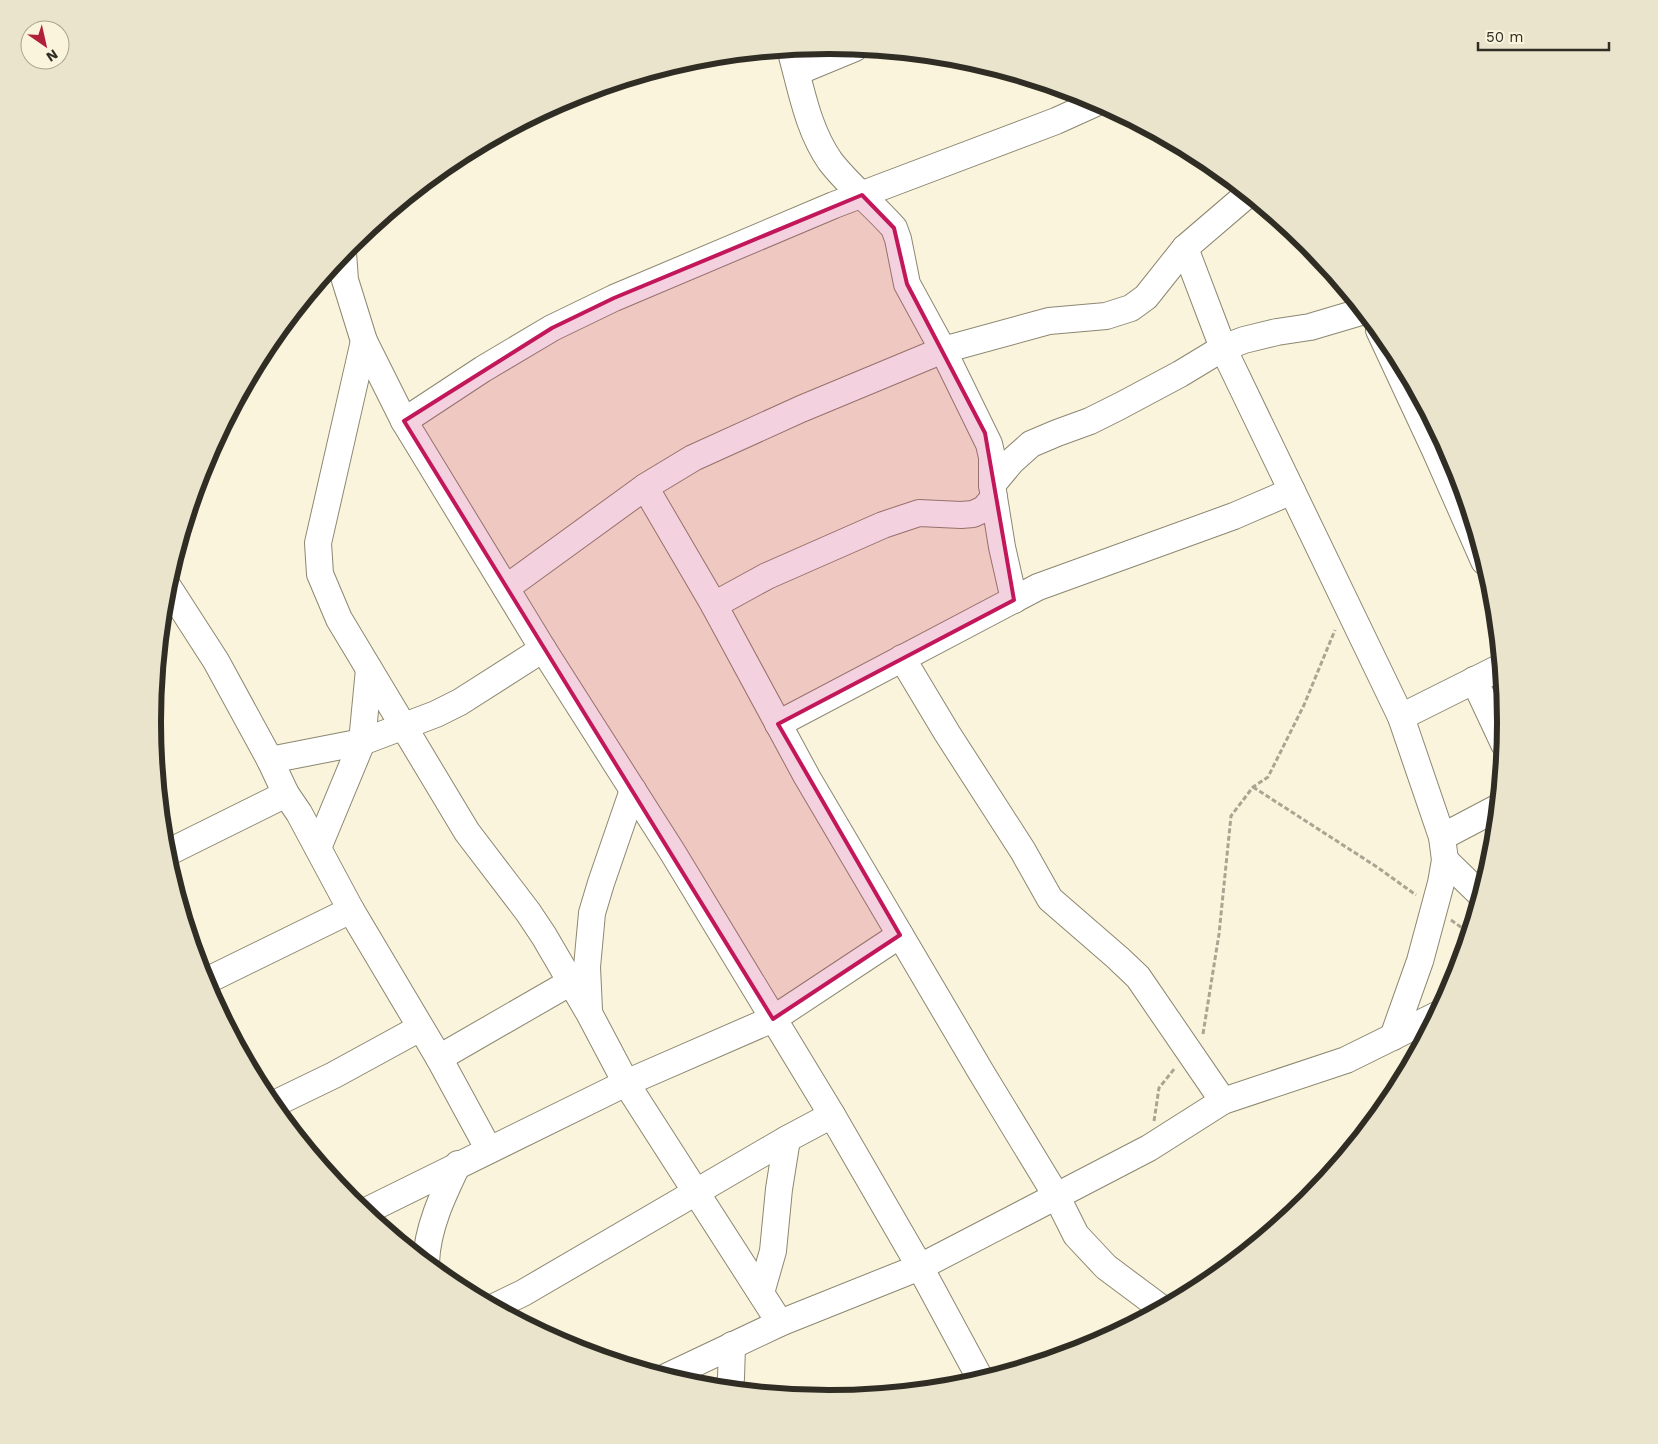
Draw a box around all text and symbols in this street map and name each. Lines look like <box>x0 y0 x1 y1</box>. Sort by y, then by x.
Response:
north arrow <box>20 20 70 70</box>
scale bar <box>1478 20 1609 52</box>
text: 50 m <box>1486 28 1523 46</box>
text: N <box>43 46 61 65</box>

